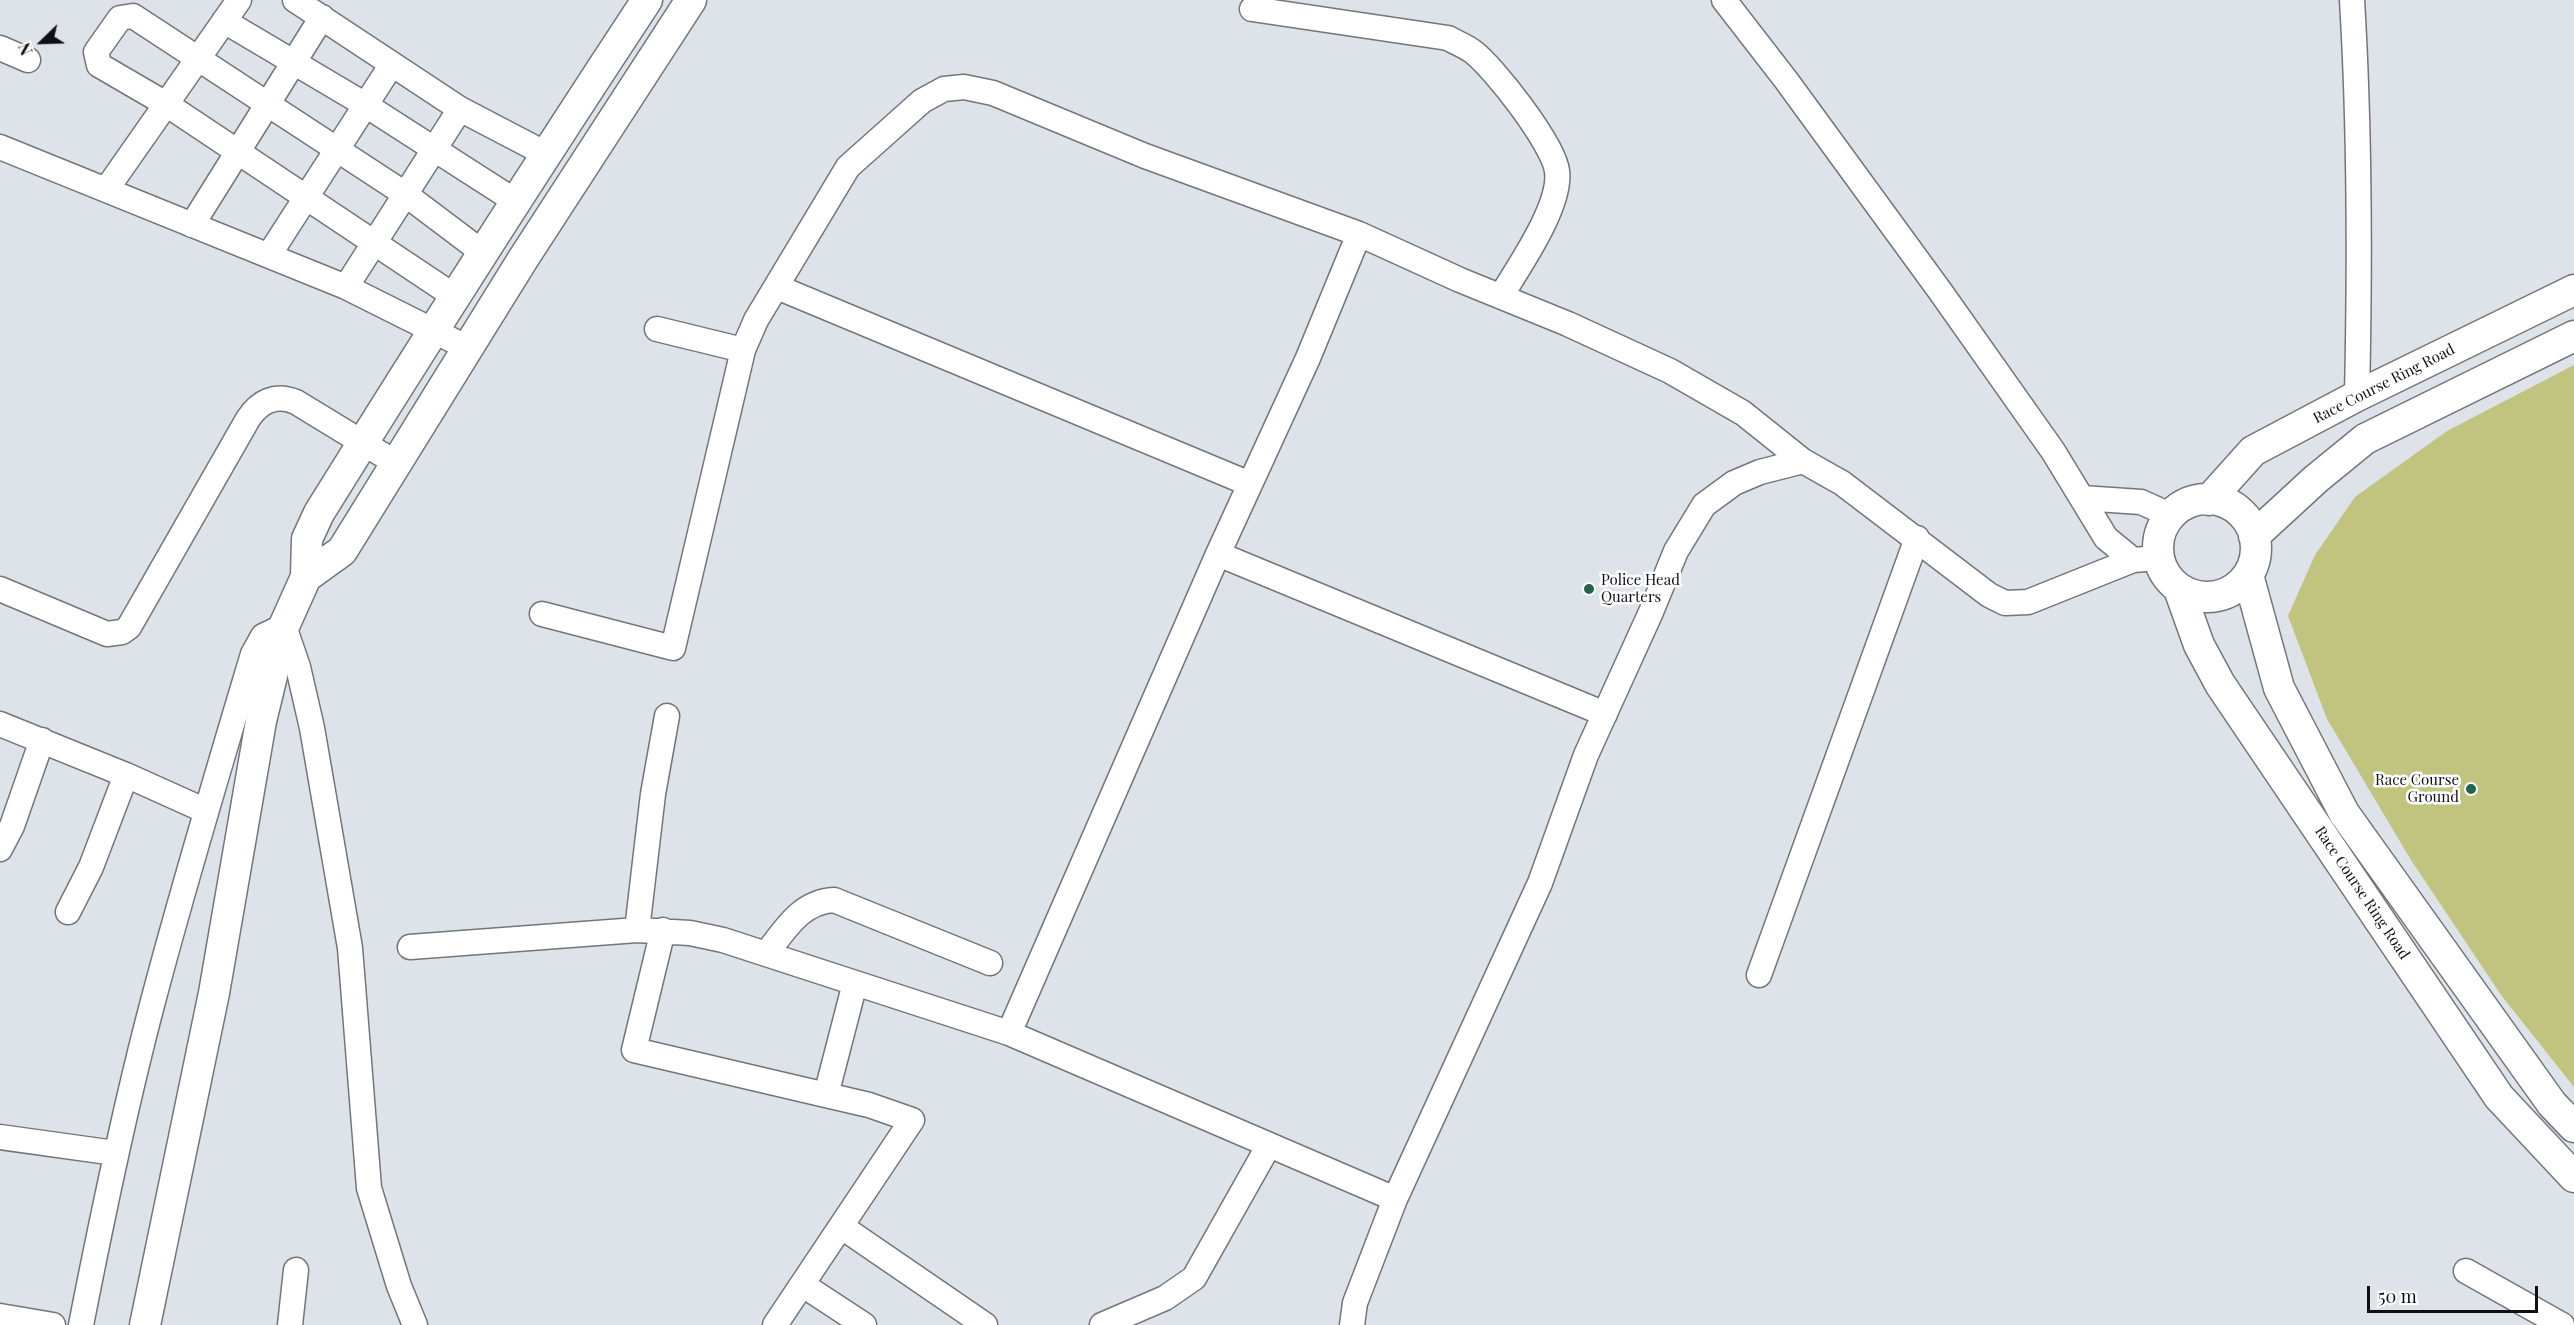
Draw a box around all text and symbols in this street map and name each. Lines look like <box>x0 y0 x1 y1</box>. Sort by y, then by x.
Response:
north arrow <box>12 12 72 72</box>
text: N <box>13 40 37 59</box>
street label: Race Course Ring Road <box>2310 340 2458 428</box>
place label: Police Head Quarters <box>1601 571 1680 606</box>
marker: Police Head Quarters <box>1582 582 1596 596</box>
place label: Race Course Ground <box>2375 771 2459 806</box>
marker: Race Course Ground <box>2464 782 2478 796</box>
street label: Race Course Ring Road <box>2311 823 2413 963</box>
scale bar <box>2370 1274 2541 1312</box>
text: 50 m <box>2378 1284 2417 1308</box>

